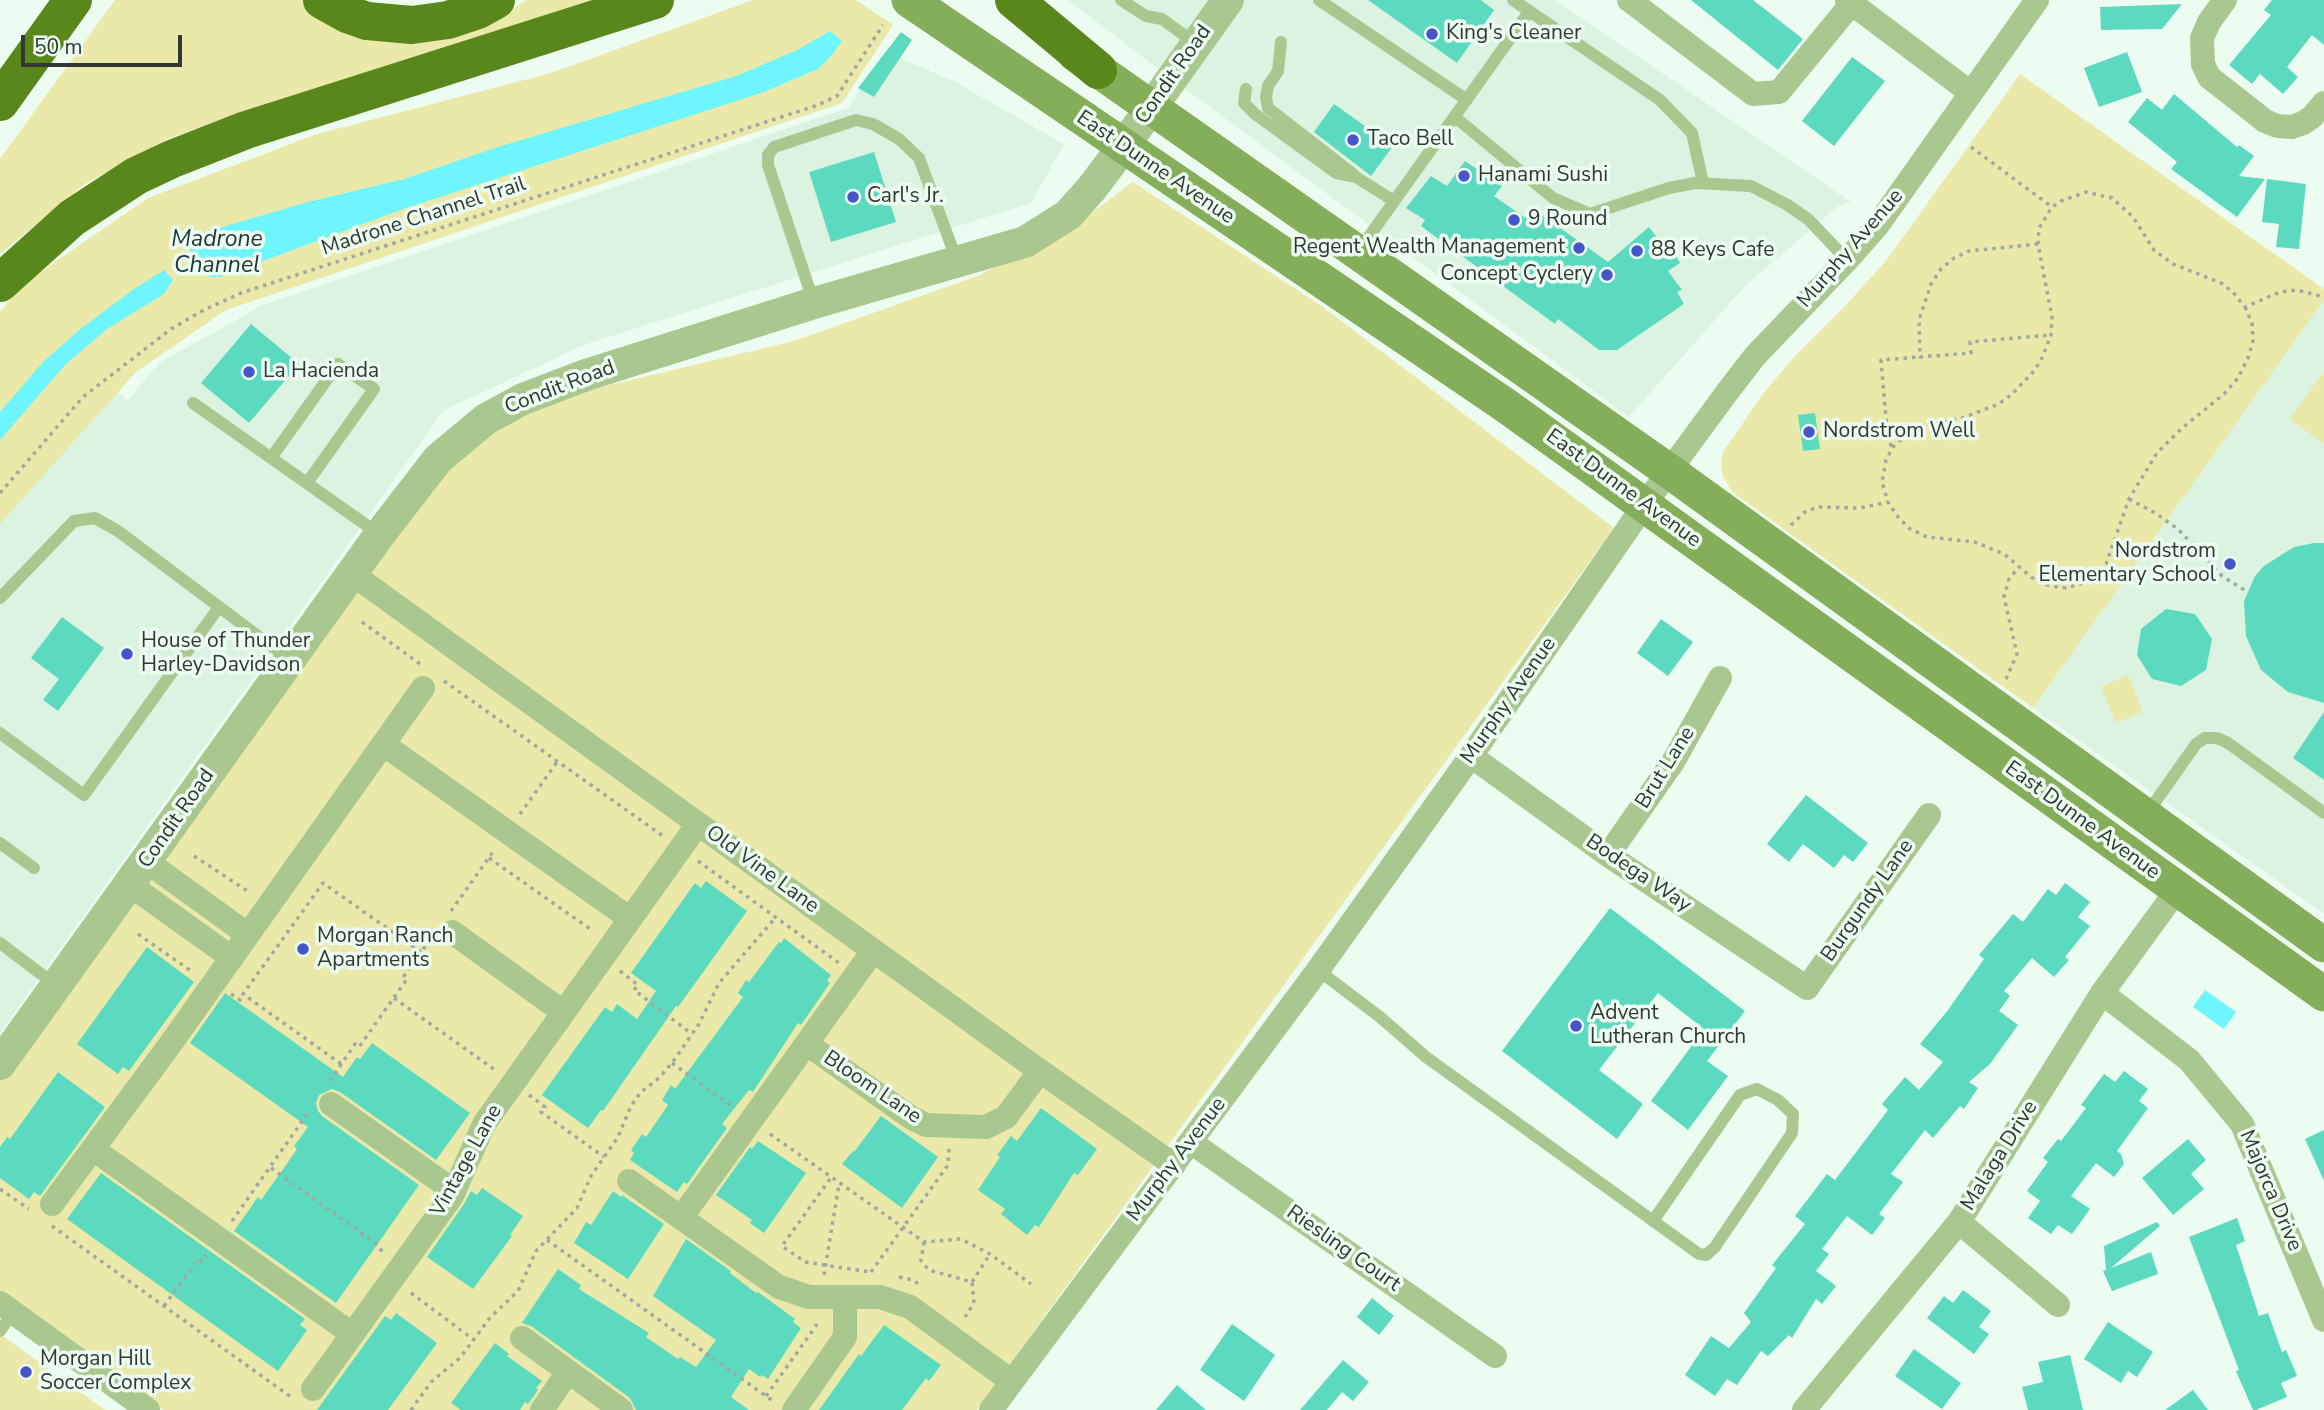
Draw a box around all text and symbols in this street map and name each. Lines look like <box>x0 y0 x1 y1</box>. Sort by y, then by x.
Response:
street label: Condit Road <box>1130 20 1218 130</box>
scale bar <box>24 21 186 65</box>
place label: King's Cleaner <box>1446 21 1582 47</box>
marker: King's Cleaner <box>1424 26 1440 42</box>
text: 50 m <box>34 33 83 61</box>
street label: East Dunne Avenue <box>1071 106 1239 230</box>
place label: Taco Bell <box>1367 127 1454 153</box>
marker: Taco Bell <box>1345 132 1361 148</box>
place label: Hanami Sushi <box>1478 163 1608 189</box>
marker: Hanami Sushi <box>1456 168 1472 184</box>
street label: Madrone Channel Trail <box>319 172 529 262</box>
place label: Carl's Jr. <box>867 184 944 210</box>
street label: Murphy Avenue <box>1793 185 1909 313</box>
marker: Carl's Jr. <box>845 189 861 205</box>
place label: 9 Round <box>1528 207 1607 233</box>
marker: 9 Round <box>1506 212 1522 228</box>
water label: Madrone Channel <box>171 226 263 280</box>
place label: Regent Wealth Management <box>1293 235 1565 261</box>
place label: 88 Keys Cafe <box>1651 238 1774 264</box>
marker: Regent Wealth Management <box>1571 240 1587 256</box>
marker: 88 Keys Cafe <box>1629 243 1645 259</box>
place label: Concept Cyclery <box>1440 262 1593 288</box>
marker: Concept Cyclery <box>1599 267 1615 283</box>
street label: Condit Road <box>501 356 619 420</box>
place label: La Hacienda <box>263 359 379 385</box>
marker: La Hacienda <box>241 364 257 380</box>
place label: Nordstrom Well <box>1823 419 1975 445</box>
street label: East Dunne Avenue <box>1541 424 1705 554</box>
marker: Nordstrom Well <box>1801 424 1817 440</box>
place label: Nordstrom Elementary School <box>2038 539 2216 589</box>
marker: Nordstrom Elementary School <box>2222 556 2238 572</box>
place label: House of Thunder Harley-Davidson <box>141 629 310 679</box>
street label: Murphy Avenue <box>1456 633 1562 769</box>
marker: House of Thunder Harley-Davidson <box>119 646 135 662</box>
street label: Brut Lane <box>1631 722 1701 814</box>
street label: East Dunne Avenue <box>2000 756 2164 886</box>
street label: Condit Road <box>133 764 221 874</box>
street label: Old Vine Lane <box>701 821 823 919</box>
street label: Bodega Way <box>1580 829 1696 919</box>
street label: Burgundy Lane <box>1817 835 1919 967</box>
place label: Morgan Ranch Apartments <box>317 924 453 974</box>
marker: Morgan Ranch Apartments <box>295 941 311 957</box>
place label: Advent Lutheran Church <box>1590 1001 1746 1051</box>
marker: Advent Lutheran Church <box>1568 1018 1584 1034</box>
street label: Bloom Lane <box>818 1046 926 1130</box>
street label: Murphy Avenue <box>1122 1093 1232 1227</box>
street label: Malaga Drive <box>1956 1096 2044 1216</box>
street label: Vintage Lane <box>426 1101 508 1221</box>
street label: Majorca Drive <box>2233 1127 2307 1255</box>
street label: Riesling Court <box>1281 1200 1405 1298</box>
place label: Morgan Hill Soccer Complex <box>40 1347 191 1397</box>
marker: Morgan Hill Soccer Complex <box>18 1364 34 1380</box>

